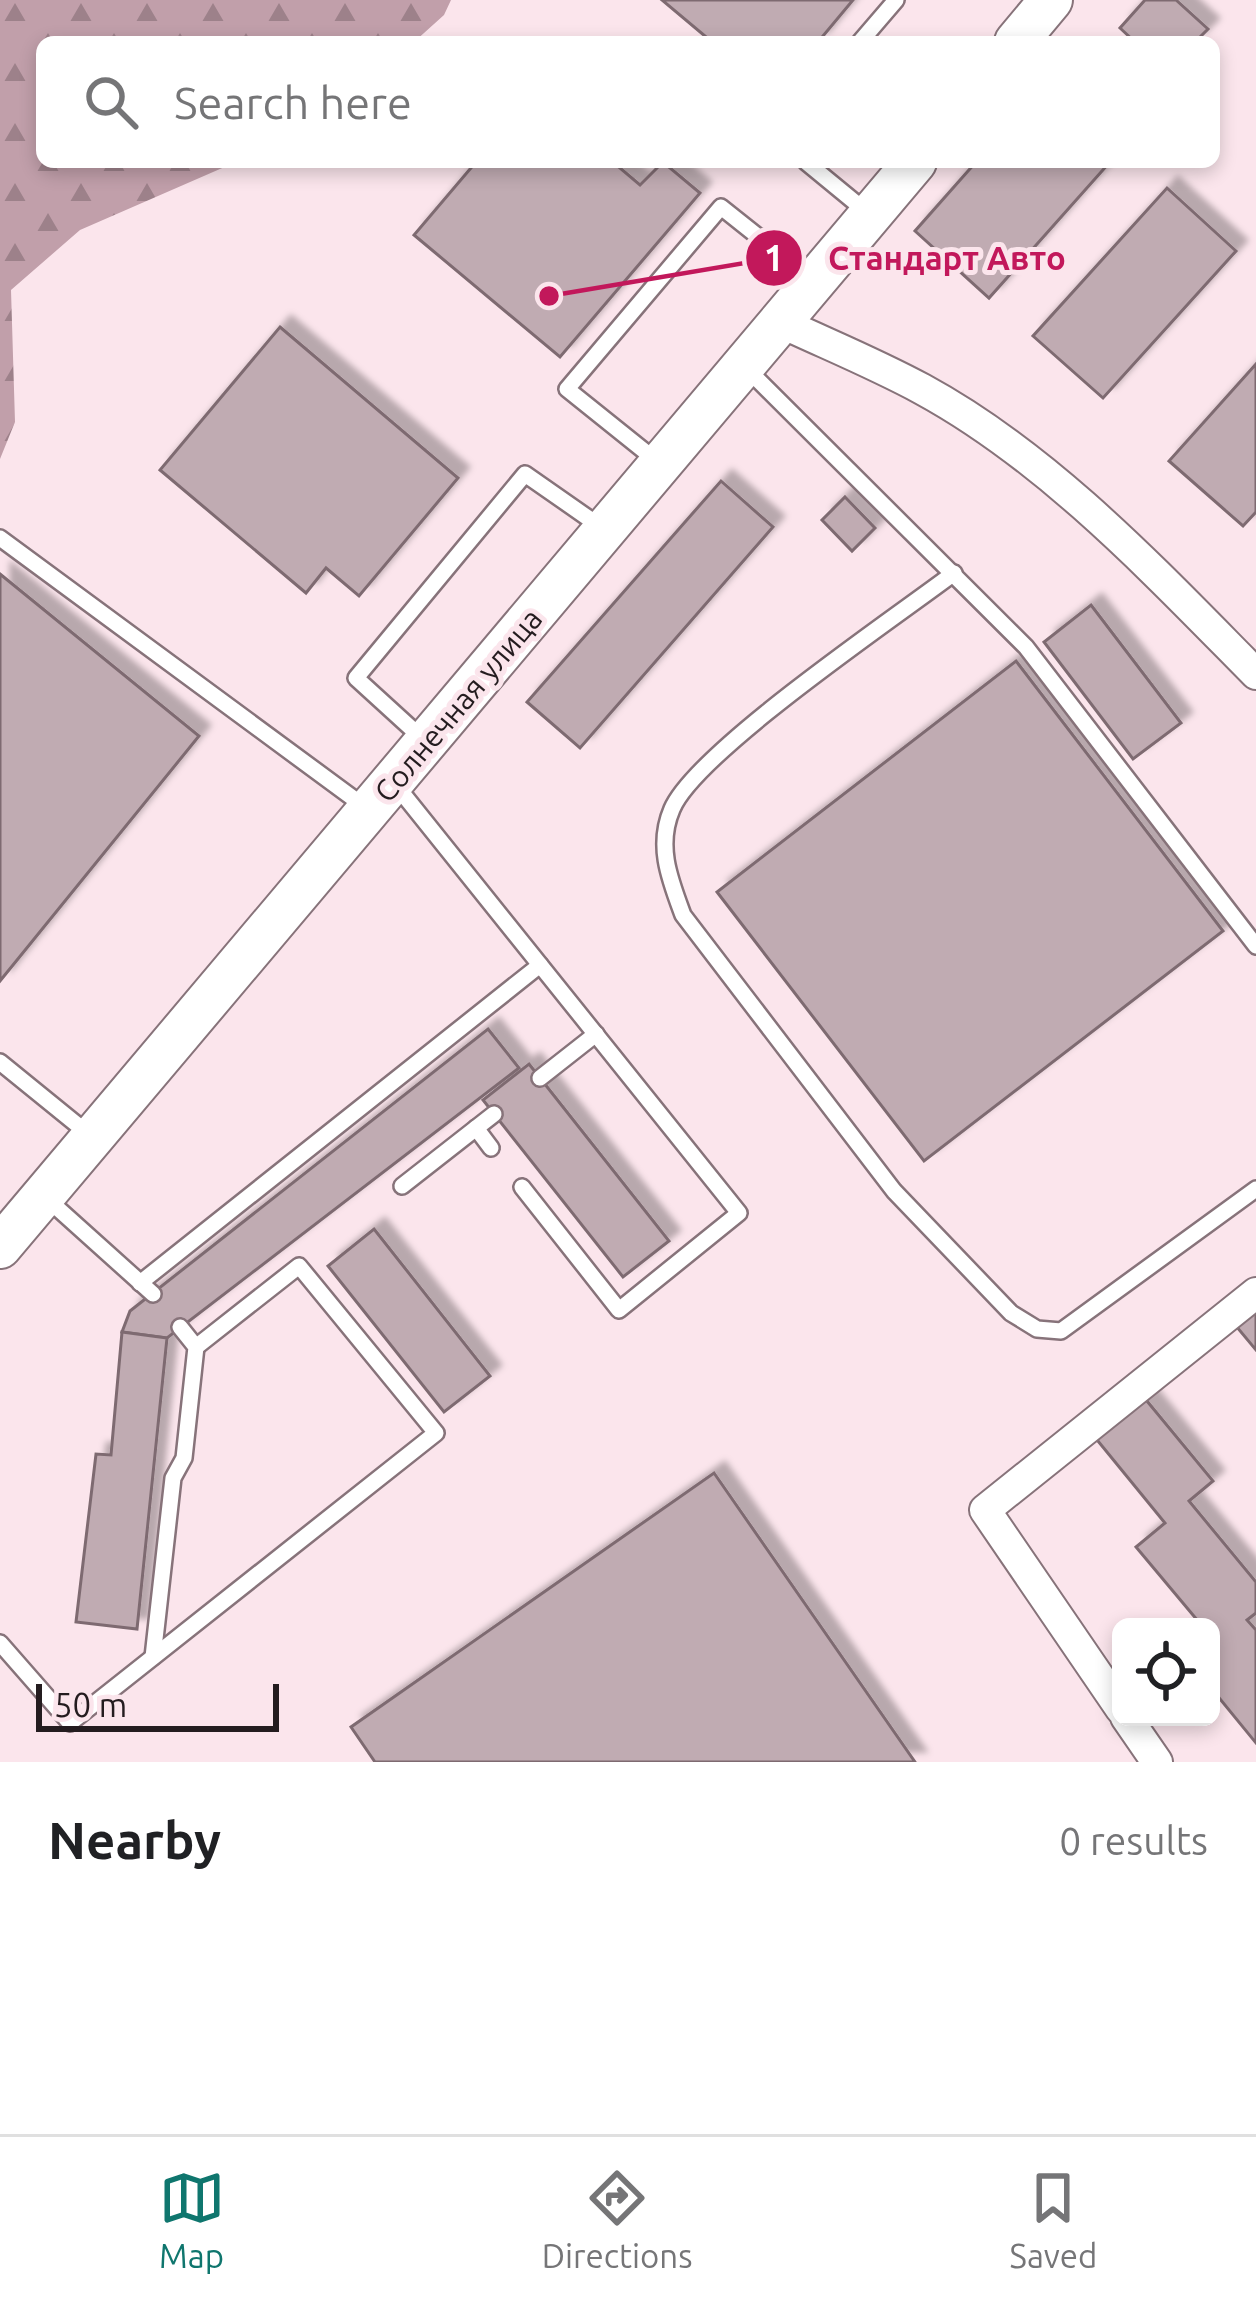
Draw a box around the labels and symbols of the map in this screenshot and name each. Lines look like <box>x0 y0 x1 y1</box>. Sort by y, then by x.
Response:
callout: Стандарт Авто <box>744 224 1090 293</box>
text: 1 <box>764 237 784 278</box>
text: Стандарт Авто <box>828 239 1066 276</box>
street label: Солнечная улица <box>367 602 549 808</box>
scale bar <box>36 1678 279 1731</box>

